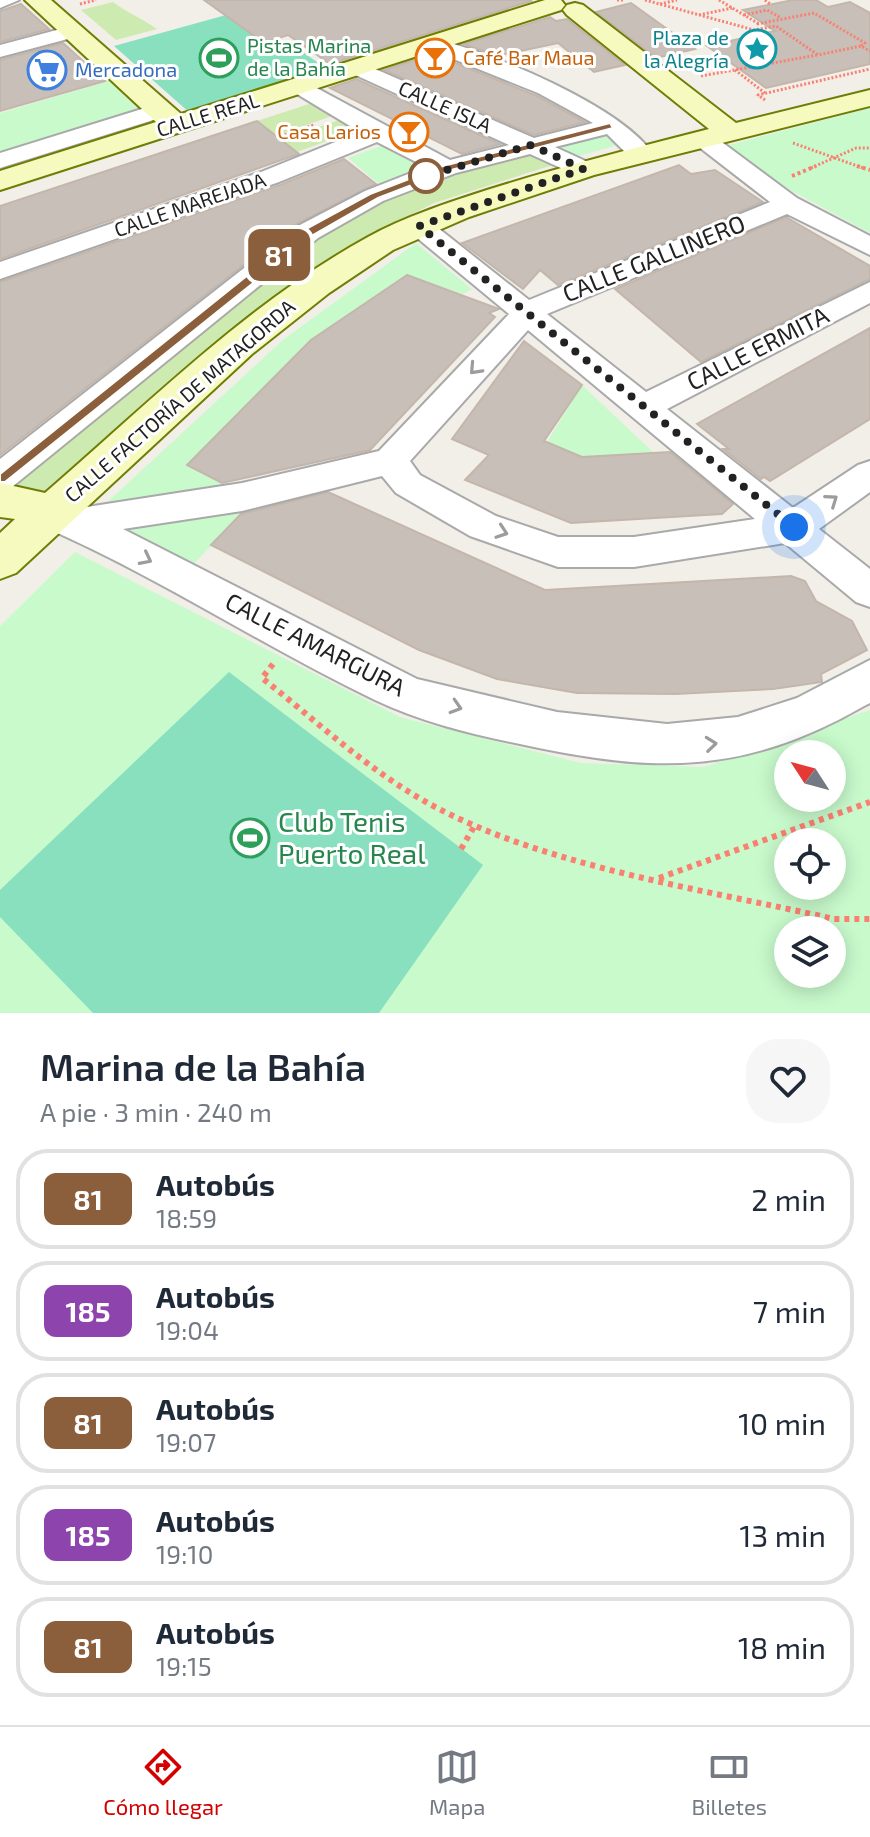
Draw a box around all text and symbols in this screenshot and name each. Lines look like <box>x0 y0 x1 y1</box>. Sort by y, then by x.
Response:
place label: Plaza de la Alegría <box>644 25 729 72</box>
place icon: Plaza de la Alegría <box>736 28 778 70</box>
place label: Pistas Marina de la Bahía <box>247 33 371 80</box>
sports icon: Pistas Marina de la Bahía <box>198 37 240 79</box>
bar icon: Café Bar Maua <box>414 37 456 79</box>
place label: Café Bar Maua <box>463 45 594 69</box>
supermarket icon: Mercadona <box>26 49 68 91</box>
place label: Mercadona <box>75 57 177 81</box>
street label: CALLE ISLA <box>395 75 496 137</box>
street label: CALLE REAL <box>153 87 262 141</box>
bar icon: Casa Larios <box>388 111 430 153</box>
place label: Casa Larios <box>277 119 381 143</box>
unlabelled marker <box>409 159 443 193</box>
street label: CALLE MAREJADA <box>111 167 269 241</box>
street label: CALLE GALLINERO <box>558 208 749 307</box>
line badge: 81 <box>243 229 315 281</box>
text: 81 <box>264 238 294 272</box>
street label: CALLE FACTORÍA DE MATAGORDA <box>59 293 300 507</box>
street label: CALLE ERMITA <box>682 299 833 396</box>
one-way arrow <box>471 359 485 374</box>
one-way arrow <box>823 495 838 510</box>
your location <box>774 507 814 547</box>
one-way arrow <box>494 523 508 539</box>
one-way arrow <box>137 550 152 565</box>
street label: CALLE AMARGURA <box>221 586 411 702</box>
one-way arrow <box>448 698 462 714</box>
one-way arrow <box>705 736 718 753</box>
north arrow <box>774 740 846 812</box>
map controls <box>774 740 846 988</box>
place label: Club Tenis Puerto Real <box>278 804 426 870</box>
sports icon: Club Tenis Puerto Real <box>229 817 271 859</box>
button: locate <box>774 828 846 900</box>
button: layers <box>774 916 846 988</box>
button: heart <box>746 1039 830 1123</box>
text: Marina de la Bahía <box>40 1043 366 1089</box>
text: A pie · 3 min · 240 m <box>40 1096 272 1127</box>
text: Autobús <box>156 1166 275 1202</box>
text: 2 min <box>751 1181 826 1217</box>
text: 81 <box>73 1182 103 1216</box>
text: 18:59 <box>156 1202 217 1233</box>
text: Autobús <box>156 1278 275 1314</box>
text: 7 min <box>753 1293 826 1329</box>
text: 185 <box>66 1294 111 1328</box>
text: 19:04 <box>156 1314 219 1345</box>
text: Autobús <box>156 1390 275 1426</box>
text: 10 min <box>738 1405 826 1441</box>
text: 81 <box>73 1406 103 1440</box>
text: 19:07 <box>156 1426 216 1457</box>
text: Autobús <box>156 1502 275 1538</box>
text: 13 min <box>740 1517 826 1553</box>
text: 185 <box>66 1518 111 1552</box>
text: 19:10 <box>156 1538 213 1569</box>
text: Autobús <box>156 1614 275 1650</box>
text: 18 min <box>738 1629 826 1665</box>
text: 81 <box>73 1630 103 1664</box>
text: 19:15 <box>156 1650 212 1681</box>
tab: Cómo llegar <box>103 1745 223 1819</box>
tab: Mapa <box>429 1745 485 1819</box>
tab: Billetes <box>692 1745 767 1819</box>

